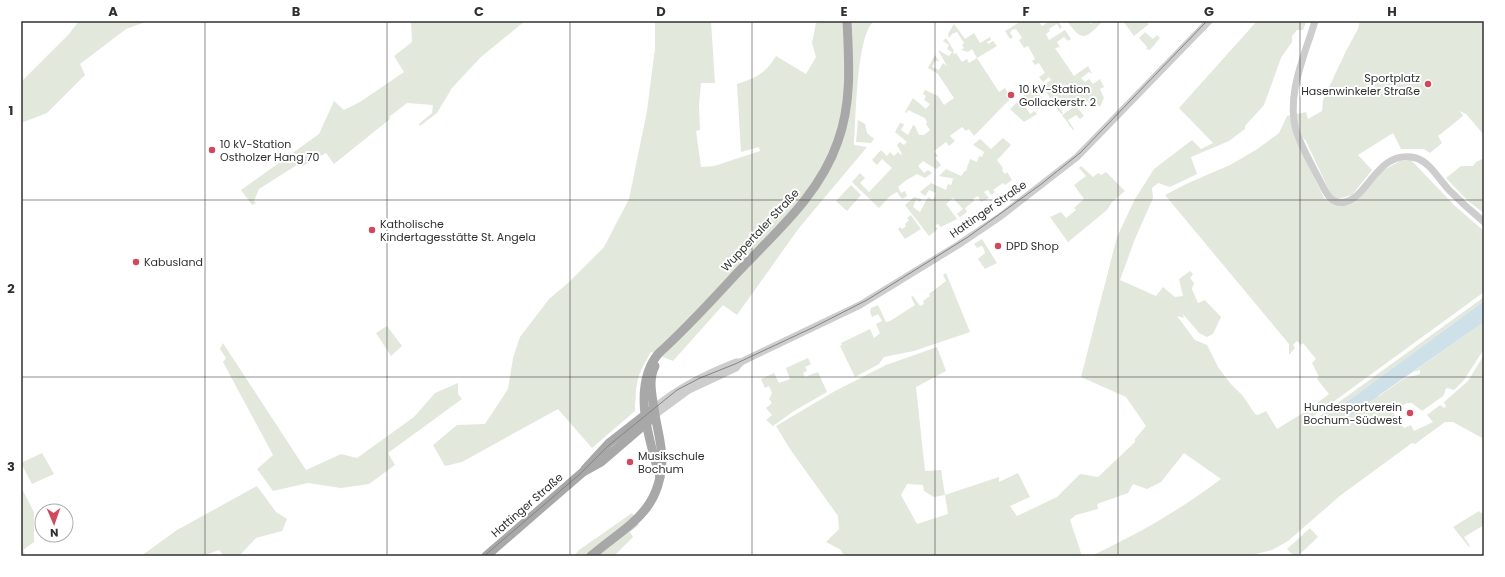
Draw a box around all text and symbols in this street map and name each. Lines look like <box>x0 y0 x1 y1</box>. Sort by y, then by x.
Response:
text: A <box>108 2 118 21</box>
text: B <box>292 2 301 21</box>
text: C <box>474 2 484 21</box>
text: D <box>656 2 666 21</box>
text: E <box>840 2 848 21</box>
text: F <box>1022 2 1030 21</box>
text: G <box>1204 2 1214 21</box>
text: H <box>1387 2 1397 21</box>
place label: Sportplatz Hasenwinkeler Straße <box>1301 70 1420 99</box>
marker: Sportplatz Hasenwinkeler Straße <box>1423 79 1433 89</box>
place label: 10 kV-Station Gollackerstr. 2 <box>1019 81 1096 110</box>
marker: 10 kV-Station Gollackerstr. 2 <box>1006 90 1016 100</box>
text: 1 <box>9 101 13 120</box>
place label: 10 kV-Station Ostholzer Hang 70 <box>220 136 320 165</box>
marker: 10 kV-Station Ostholzer Hang 70 <box>207 145 217 155</box>
street label: Hattinger Straße <box>946 176 1030 241</box>
street label: Wuppertaler Straße <box>717 185 803 275</box>
place label: Katholische Kindertagesstätte St. Angela <box>380 216 536 245</box>
marker: Katholische Kindertagesstätte St. Angela <box>367 225 377 235</box>
place label: DPD Shop <box>1006 238 1059 254</box>
marker: DPD Shop <box>993 241 1003 251</box>
place label: Kabusland <box>144 254 203 270</box>
marker: Kabusland <box>131 257 141 267</box>
text: 2 <box>7 279 15 298</box>
place label: Hundesportverein Bochum-Südwest <box>1304 399 1402 428</box>
marker: Hundesportverein Bochum-Südwest <box>1405 408 1415 418</box>
place label: Musikschule Bochum <box>638 448 705 477</box>
text: 3 <box>7 457 15 476</box>
marker: Musikschule Bochum <box>625 457 635 467</box>
street label: Hattinger Straße <box>488 469 566 541</box>
north arrow <box>34 503 74 543</box>
text: N <box>50 525 59 541</box>

